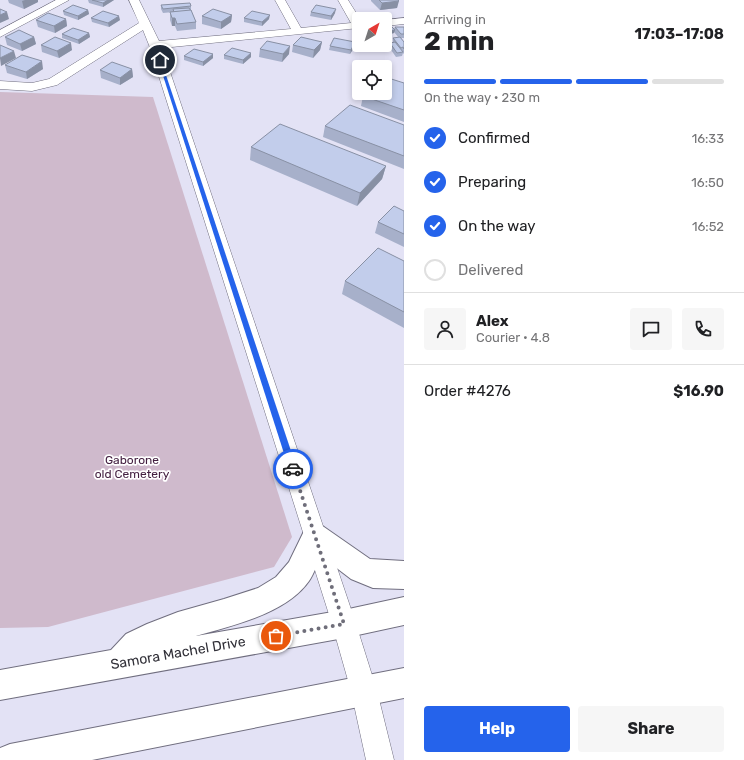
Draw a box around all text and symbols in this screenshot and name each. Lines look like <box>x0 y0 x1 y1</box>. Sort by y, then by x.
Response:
north arrow <box>352 12 392 52</box>
map controls <box>352 12 392 100</box>
text: Arriving in <box>424 12 486 27</box>
text: 17:03–17:08 <box>635 25 724 43</box>
text: 2 min <box>424 26 494 57</box>
pin <box>143 43 177 77</box>
icon: home <box>149 49 171 71</box>
button: locate <box>352 60 392 100</box>
text: On the way · 230 m <box>424 90 540 105</box>
icon: check <box>424 127 446 149</box>
text: Confirmed <box>458 129 530 147</box>
text: 16:33 <box>692 131 724 146</box>
icon: check <box>424 171 446 193</box>
text: Preparing <box>458 173 526 191</box>
text: 16:50 <box>691 175 724 190</box>
icon: check <box>424 215 446 237</box>
text: On the way <box>458 217 536 235</box>
text: 16:52 <box>692 219 724 234</box>
text: Delivered <box>458 261 523 279</box>
button: person <box>424 308 466 350</box>
button: chat <box>630 308 672 350</box>
button: phone <box>682 308 724 350</box>
text: Alex <box>476 312 509 330</box>
text: Courier · 4.8 <box>476 330 550 345</box>
text: Order #4276 <box>424 382 511 400</box>
text: $16.90 <box>673 382 724 400</box>
courier <box>273 449 313 489</box>
park label: Gaborone old Cemetery <box>95 453 170 481</box>
icon: car <box>282 458 304 480</box>
pin <box>259 619 293 653</box>
icon: bag <box>265 625 287 647</box>
street label: Samora Machel Drive <box>109 633 247 673</box>
button: Help <box>424 706 570 752</box>
button: Share <box>578 706 724 752</box>

